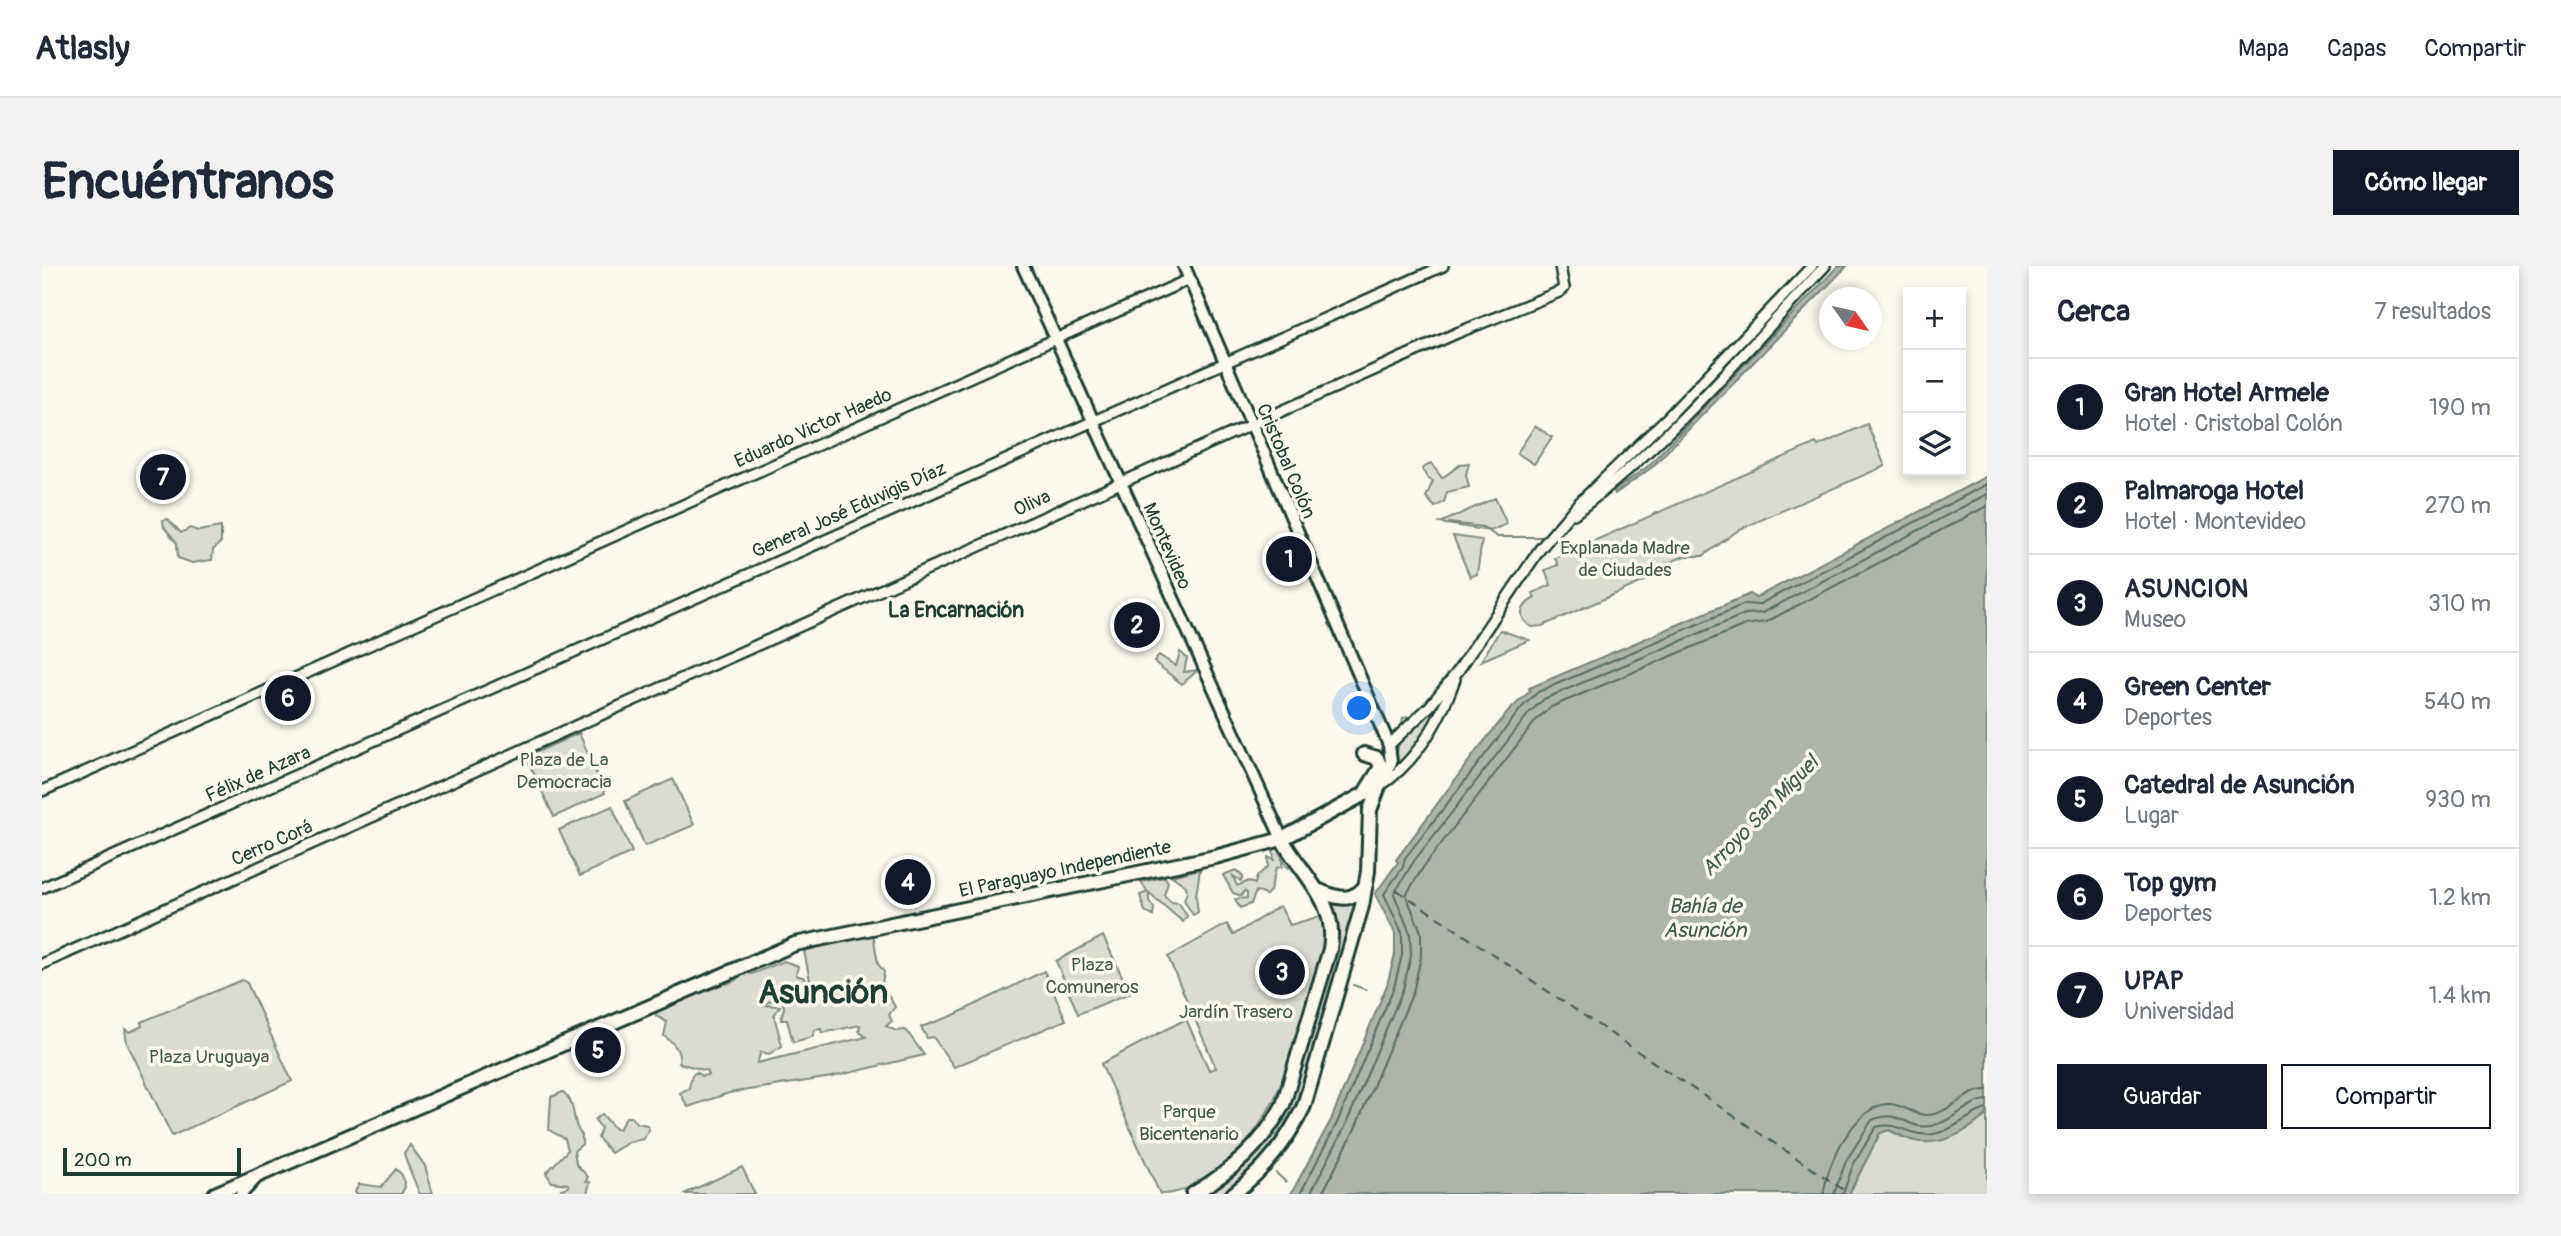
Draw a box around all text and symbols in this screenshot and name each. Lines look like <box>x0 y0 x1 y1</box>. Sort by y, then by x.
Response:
text: Atlasly <box>35 28 130 69</box>
text: Mapa <box>2238 34 2289 63</box>
text: Capas <box>2327 34 2386 63</box>
text: Compartir <box>2424 34 2526 63</box>
button: Cómo llegar <box>2333 150 2519 215</box>
text: Encuéntranos <box>42 152 334 213</box>
north arrow <box>1819 287 1882 350</box>
map controls <box>1903 287 1966 476</box>
button: + <box>1903 287 1966 350</box>
text: Cerca <box>2057 293 2130 330</box>
text: 7 resultados <box>2374 297 2491 326</box>
button: − <box>1903 350 1966 413</box>
text: Gran Hotel Armele <box>2124 377 2329 409</box>
street label: Eduardo Victor Haedo <box>731 383 895 473</box>
text: 1 <box>2076 393 2085 422</box>
text: 190 m <box>2429 393 2491 422</box>
street label: Cristobal Colón <box>1251 400 1321 522</box>
text: Hotel · Cristobal Colón <box>2124 409 2343 438</box>
button: layers <box>1903 413 1966 476</box>
pin: 7 <box>140 451 186 503</box>
street label: General José Eduvigis Díaz <box>748 456 950 564</box>
text: Palmaroga Hotel <box>2124 475 2304 507</box>
street label: Oliva <box>1010 484 1054 522</box>
text: 2 <box>2074 491 2086 520</box>
text: 270 m <box>2425 491 2491 520</box>
street label: Montevideo <box>1137 499 1197 593</box>
text: Hotel · Montevideo <box>2124 507 2306 536</box>
pin: 1 <box>1266 533 1312 585</box>
park label: Explanada Madre de Ciudades <box>1560 536 1690 582</box>
text: ASUNCION <box>2124 573 2248 605</box>
text: 3 <box>2074 589 2086 618</box>
text: 310 m <box>2428 589 2491 618</box>
district label: La Encarnación <box>888 597 1024 624</box>
pin: 2 <box>1114 599 1160 651</box>
text: Museo <box>2124 605 2186 634</box>
text: Green Center <box>2124 671 2271 703</box>
pin: 6 <box>265 672 311 724</box>
text: 4 <box>2073 687 2087 716</box>
text: 540 m <box>2424 687 2491 716</box>
your location <box>1342 691 1376 725</box>
text: Deportes <box>2124 703 2212 732</box>
street label: Félix de Azara <box>202 740 314 808</box>
park label: Plaza de La Democracia <box>516 748 612 794</box>
water label: Arroyo San Miguel <box>1696 749 1826 882</box>
text: Catedral de Asunción <box>2124 769 2355 801</box>
text: 5 <box>2074 785 2086 814</box>
text: 930 m <box>2425 785 2491 814</box>
text: Lugar <box>2124 801 2179 830</box>
street label: Cerro Corá <box>228 814 316 871</box>
street label: El Paraguayo Independiente <box>957 835 1174 903</box>
pin: 4 <box>885 856 931 908</box>
text: Top gym <box>2124 867 2217 899</box>
text: 6 <box>2073 883 2087 912</box>
text: 1.2 km <box>2429 883 2491 912</box>
water label: Bahía de Asunción <box>1664 893 1748 944</box>
text: Deportes <box>2124 899 2212 928</box>
pin: 3 <box>1259 946 1305 998</box>
park label: Plaza Comuneros <box>1045 953 1139 999</box>
text: UPAP <box>2124 965 2184 997</box>
district label: Asunción <box>758 972 888 1013</box>
text: 7 <box>2074 981 2086 1010</box>
text: 1.4 km <box>2429 981 2491 1010</box>
text: Universidad <box>2124 997 2235 1026</box>
park label: Jardín Trasero <box>1179 1000 1293 1024</box>
pin: 5 <box>575 1024 621 1076</box>
park label: Plaza Uruguaya <box>149 1045 269 1069</box>
button: Guardar <box>2057 1064 2267 1129</box>
button: Compartir <box>2281 1064 2491 1129</box>
park label: Parque Bicentenario <box>1139 1100 1239 1146</box>
scale bar <box>63 1145 242 1177</box>
text: 200 m <box>74 1148 132 1172</box>

